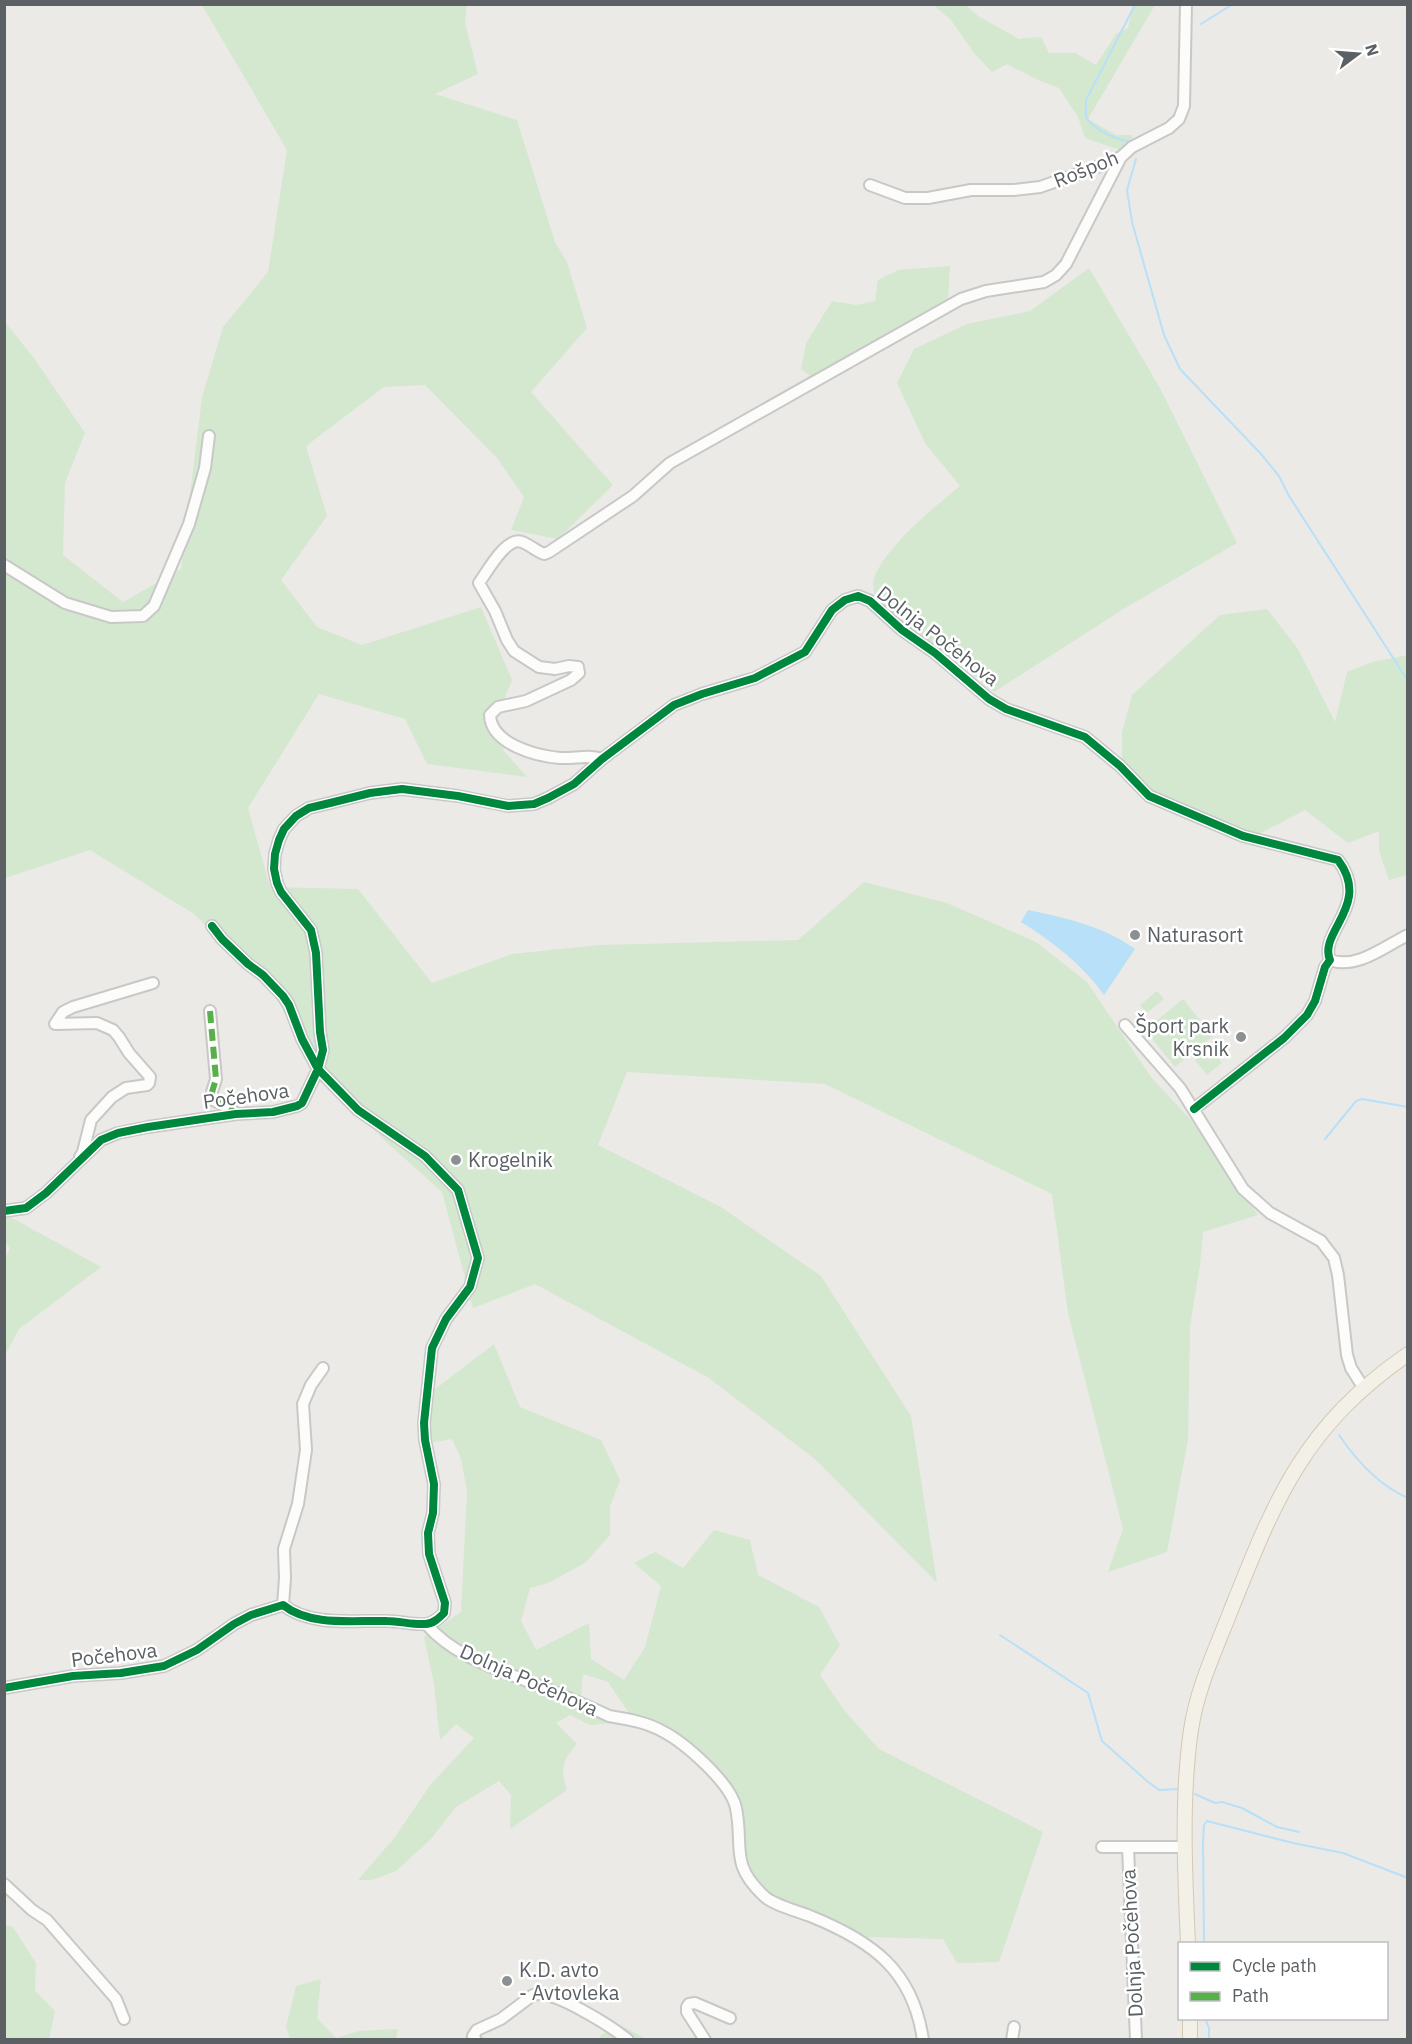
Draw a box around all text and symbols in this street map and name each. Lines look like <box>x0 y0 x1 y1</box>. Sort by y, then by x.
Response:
north arrow <box>1328 24 1388 84</box>
text: N <box>1361 42 1384 58</box>
street label: Rošpoh <box>1049 143 1122 194</box>
street label: Dolnja Počehova <box>872 579 1005 692</box>
place label: Naturasort <box>1147 921 1244 948</box>
marker: Naturasort <box>1128 928 1142 942</box>
place label: Šport park Krsnik <box>1135 1012 1229 1062</box>
marker: Šport park Krsnik <box>1234 1030 1248 1044</box>
street label: Počehova <box>201 1076 291 1115</box>
place label: Krogelnik <box>468 1146 553 1173</box>
marker: Krogelnik <box>449 1153 463 1167</box>
street label: Počehova <box>69 1636 159 1673</box>
street label: Dolnja Počehova <box>456 1637 603 1722</box>
street label: Dolnja Počehova <box>1114 1868 1149 2018</box>
legend <box>1178 1942 1388 2020</box>
text: Cycle path <box>1232 1954 1317 1977</box>
place label: K.D. avto - Avtovleka <box>519 1956 620 2006</box>
marker: K.D. avto - Avtovleka <box>500 1974 514 1988</box>
text: Path <box>1232 1984 1269 2007</box>

